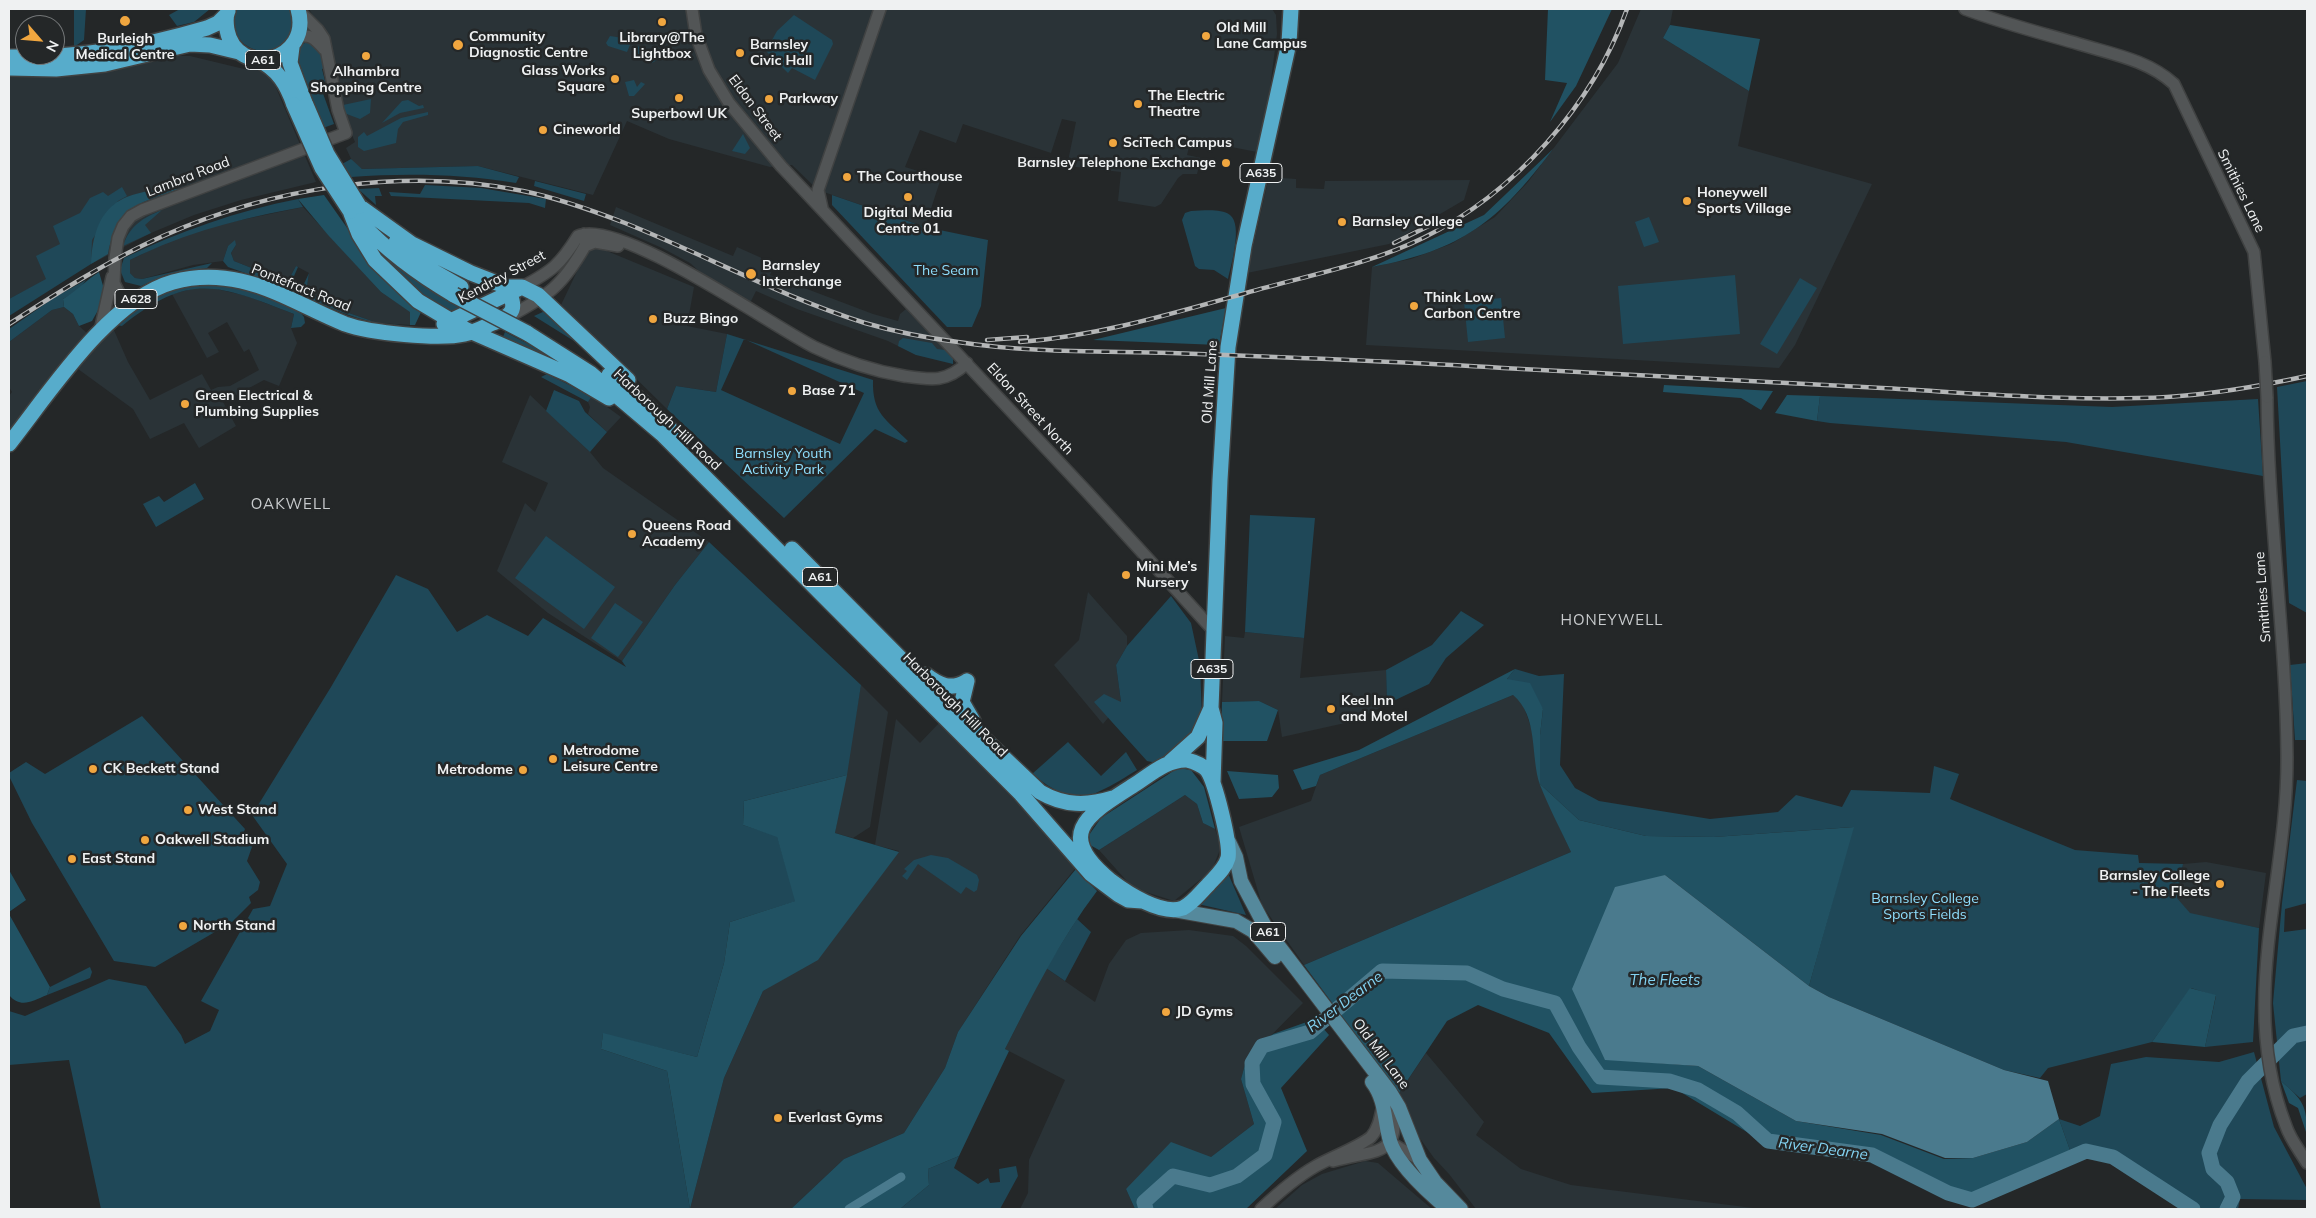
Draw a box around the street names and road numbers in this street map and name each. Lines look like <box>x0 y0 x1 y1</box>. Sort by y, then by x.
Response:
road number: A61 <box>246 50 280 70</box>
street label: Eldon Street <box>725 72 785 144</box>
street label: Smithies Lane <box>2214 146 2268 236</box>
street label: Lambra Road <box>144 153 232 201</box>
road number: A635 <box>1240 164 1282 182</box>
street label: Kendray Street <box>456 247 548 307</box>
street label: Pontefract Road <box>249 260 353 316</box>
road number: A628 <box>115 290 157 308</box>
street label: Old Mill Lane <box>1199 340 1221 424</box>
street label: Eldon Street North <box>983 360 1077 458</box>
street label: Harborough Hill Road <box>610 366 724 474</box>
street label: Smithies Lane <box>2251 551 2275 643</box>
road number: A61 <box>802 568 838 586</box>
street label: Harborough Hill Road <box>899 649 1011 761</box>
road number: A635 <box>1191 660 1233 679</box>
road number: A61 <box>1250 922 1286 942</box>
street label: Old Mill Lane <box>1349 1016 1413 1092</box>

